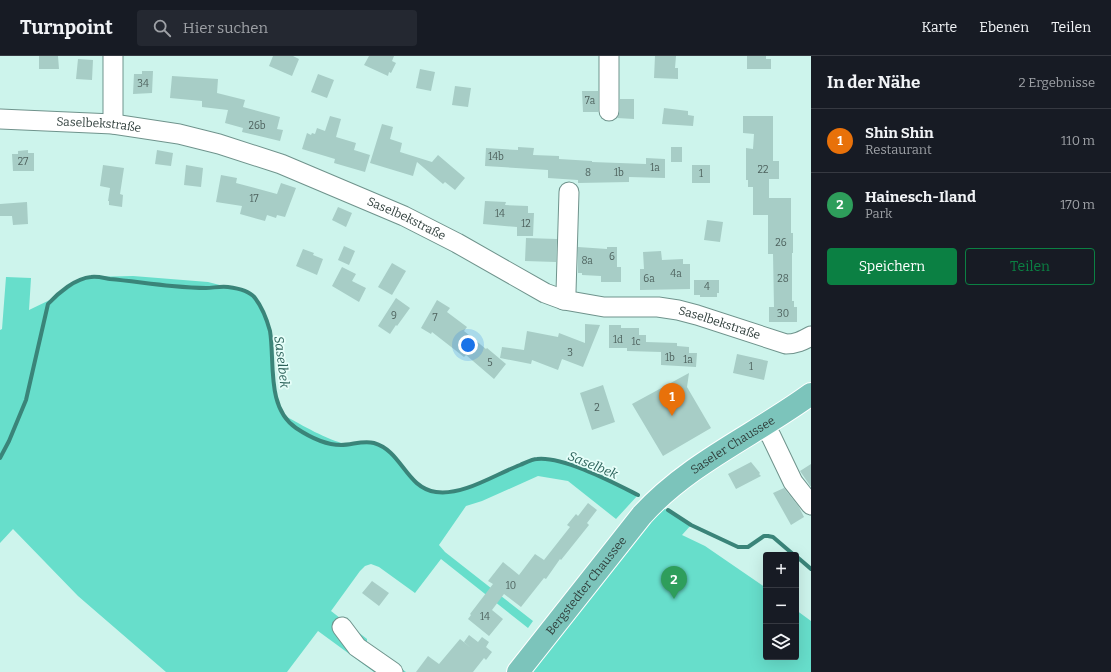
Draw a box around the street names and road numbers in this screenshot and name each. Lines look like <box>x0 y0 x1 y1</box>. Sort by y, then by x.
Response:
street label: Saselbekstraße <box>56 115 142 135</box>
street label: Saselbekstraße <box>365 194 448 243</box>
street label: Saselbekstraße <box>677 303 762 342</box>
street label: Saseler Chaussee <box>688 413 777 477</box>
street label: Bergstedter Chaussee <box>543 534 629 638</box>

